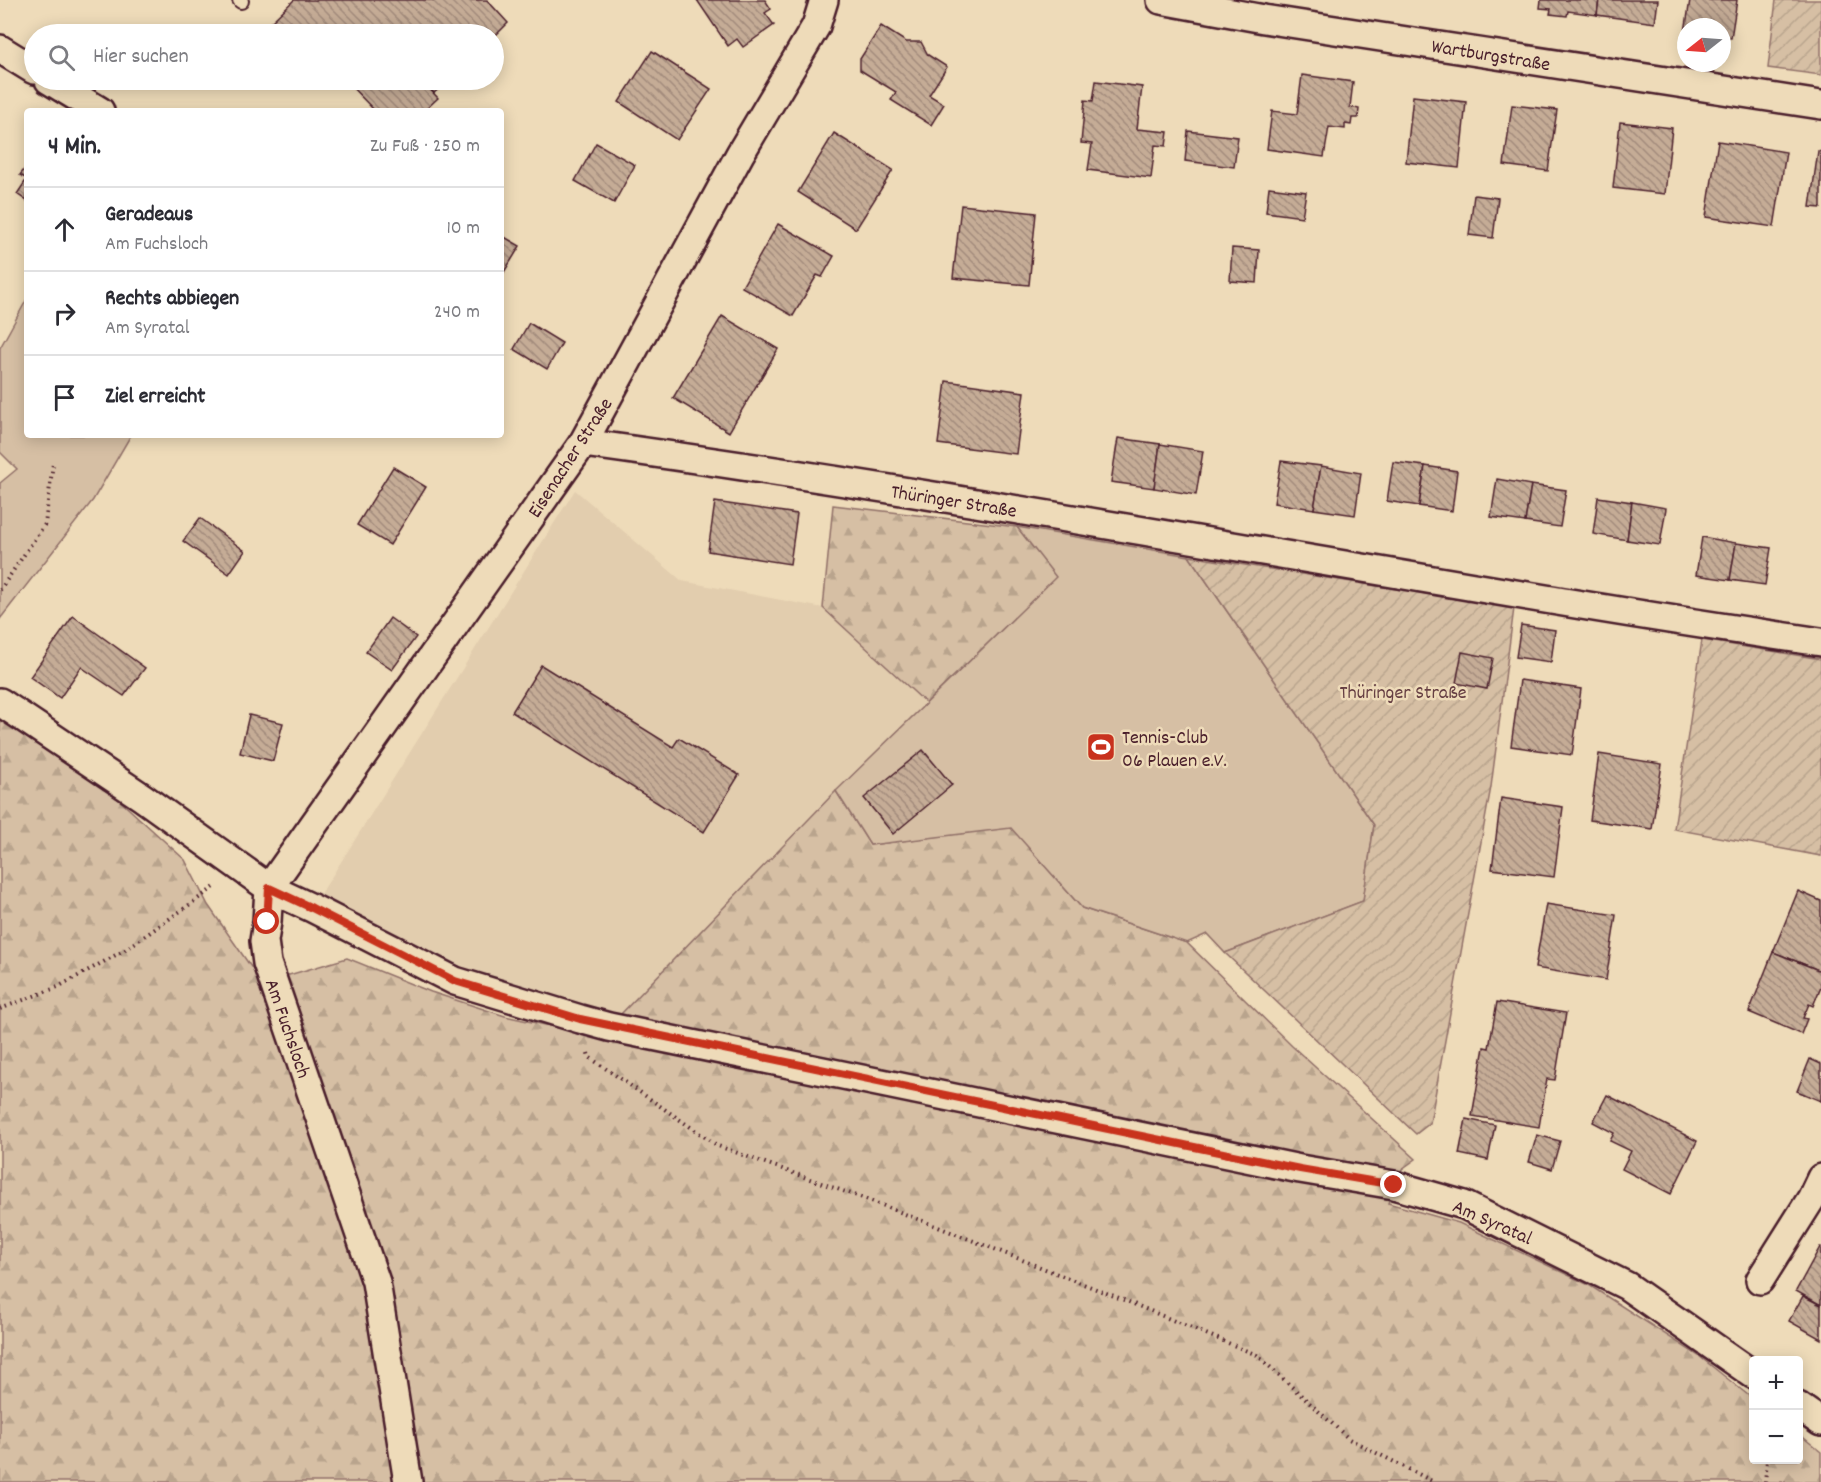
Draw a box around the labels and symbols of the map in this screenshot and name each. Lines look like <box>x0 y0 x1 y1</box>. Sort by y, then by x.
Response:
north arrow <box>1677 18 1731 72</box>
street label: Wartburgstraße <box>1429 34 1552 80</box>
street label: Eisenacher Straße <box>522 393 621 524</box>
street label: Thüringer Straße <box>889 479 1019 527</box>
park label: Thüringer Straße <box>1340 680 1467 708</box>
place label: Tennis-Club 06 Plauen e.V. <box>1122 725 1227 776</box>
sports icon: Tennis-Club 06 Plauen e.V. <box>1085 731 1117 763</box>
route start <box>253 908 279 934</box>
street label: Am Fuchsloch <box>256 976 316 1082</box>
route end <box>1380 1171 1406 1197</box>
street label: Am Syratal <box>1447 1194 1536 1254</box>

